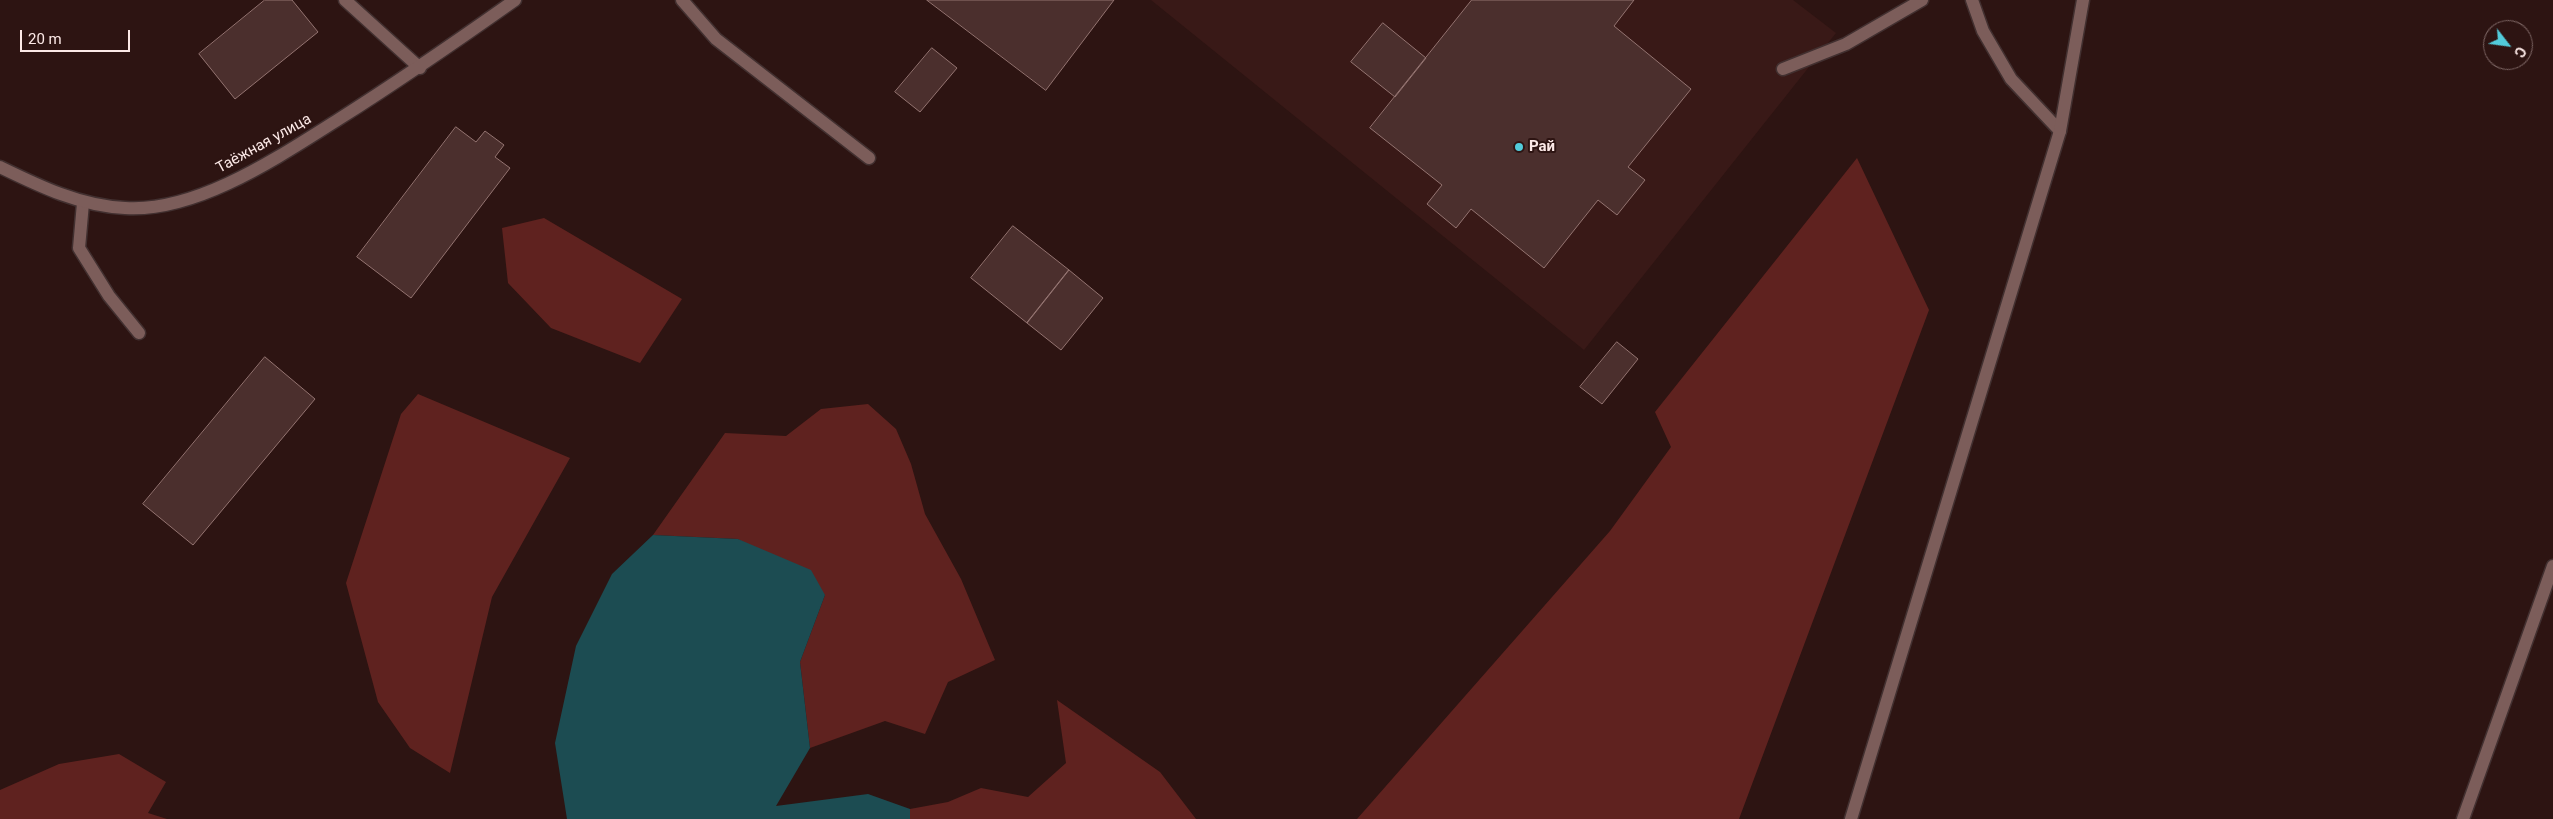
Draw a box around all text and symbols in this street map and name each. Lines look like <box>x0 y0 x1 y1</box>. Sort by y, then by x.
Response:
scale bar <box>22 20 132 52</box>
north arrow <box>2483 20 2533 70</box>
text: 20 m <box>28 30 62 48</box>
text: С <box>2511 44 2529 60</box>
street label: Таёжная улица <box>213 111 315 177</box>
place label: Рай <box>1529 138 1555 156</box>
marker: Рай <box>1513 141 1525 153</box>

